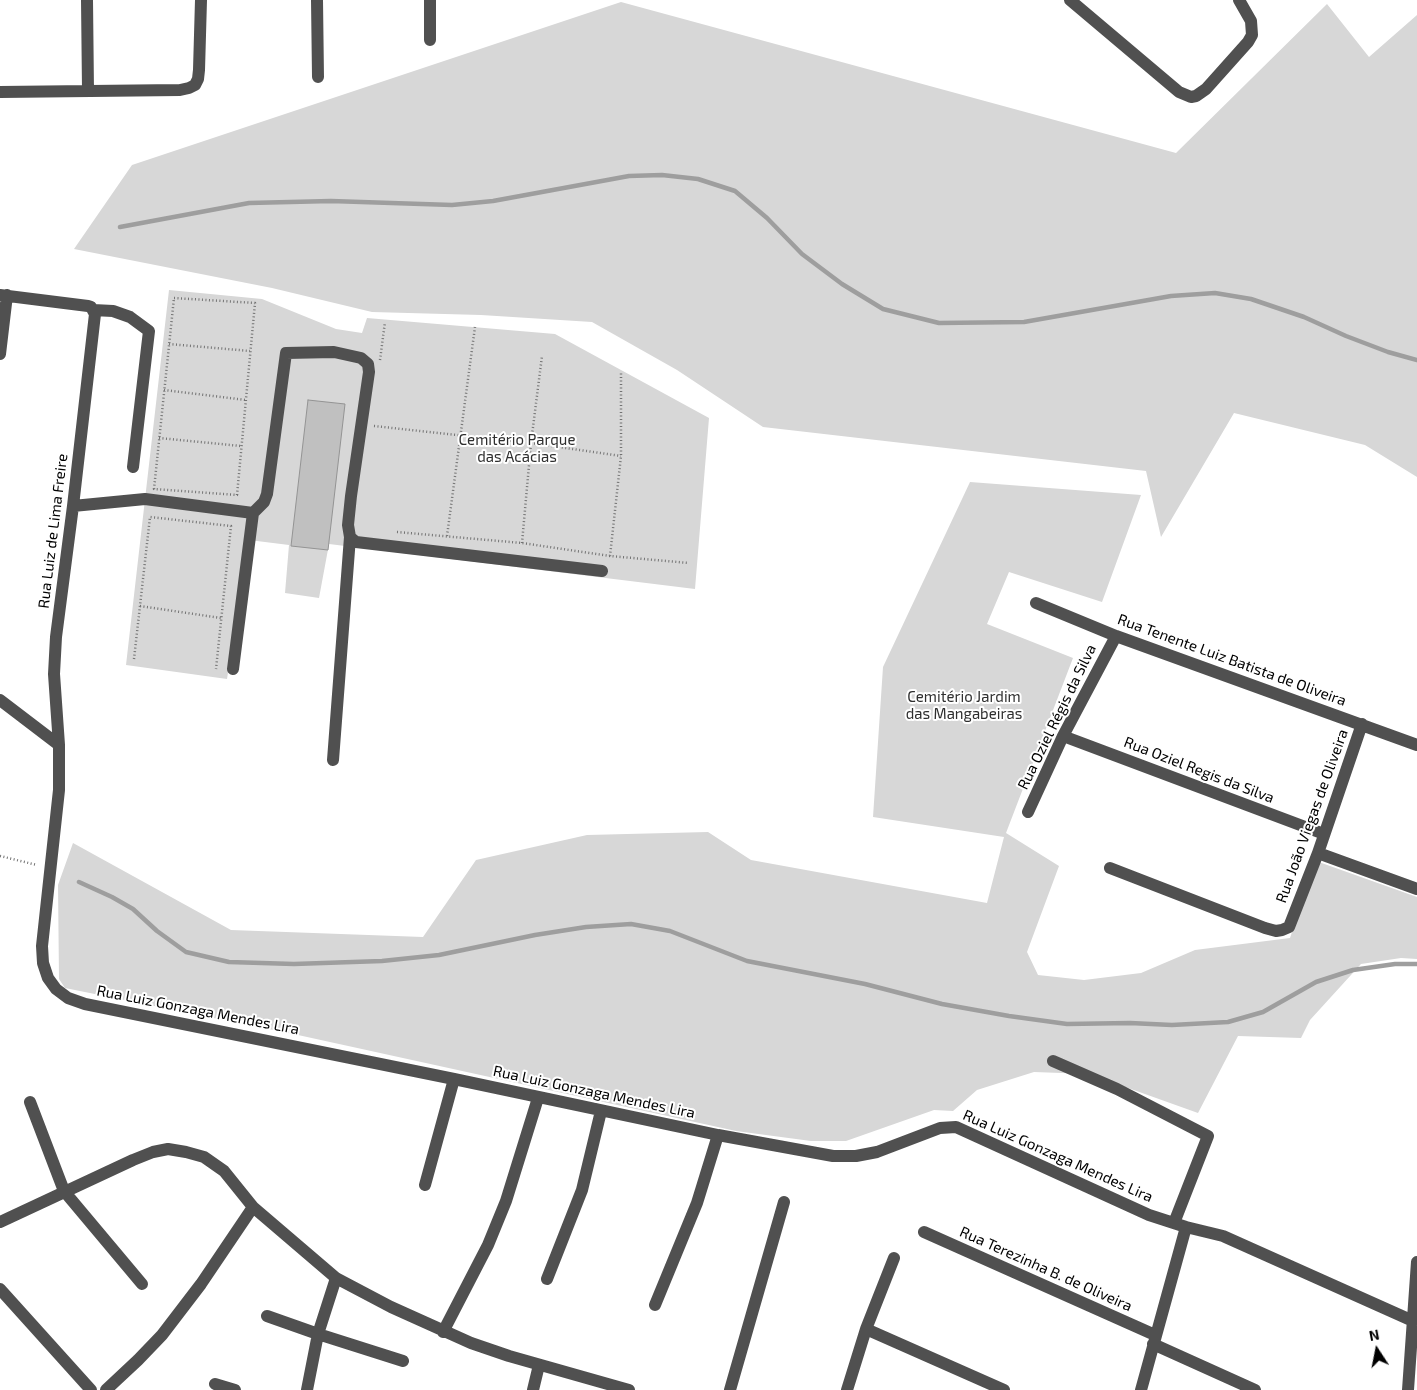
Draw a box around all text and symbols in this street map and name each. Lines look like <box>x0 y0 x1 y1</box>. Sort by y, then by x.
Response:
park label: Cemitério Parque das Acácias <box>459 431 575 466</box>
street label: Rua Luiz de Lima Freire <box>35 453 71 609</box>
street label: Rua Tenente Luiz Batista de Oliveira <box>1115 610 1349 710</box>
street label: Rua Oziel Régis da Silva <box>1014 641 1100 793</box>
park label: Cemitério Jardim das Mangabeiras <box>906 688 1022 723</box>
street label: Rua João Viegas de Oliveira <box>1272 727 1352 905</box>
street label: Rua Oziel Regis da Silva <box>1121 733 1277 807</box>
street label: Rua Luiz Gonzaga Mendes Lira <box>95 982 301 1038</box>
street label: Rua Luiz Gonzaga Mendes Lira <box>491 1062 697 1122</box>
street label: Rua Luiz Gonzaga Mendes Lira <box>960 1106 1156 1206</box>
street label: Rua Terezinha B. de Oliveira <box>957 1223 1135 1315</box>
north arrow <box>1352 1325 1402 1375</box>
text: N <box>1367 1325 1381 1344</box>

